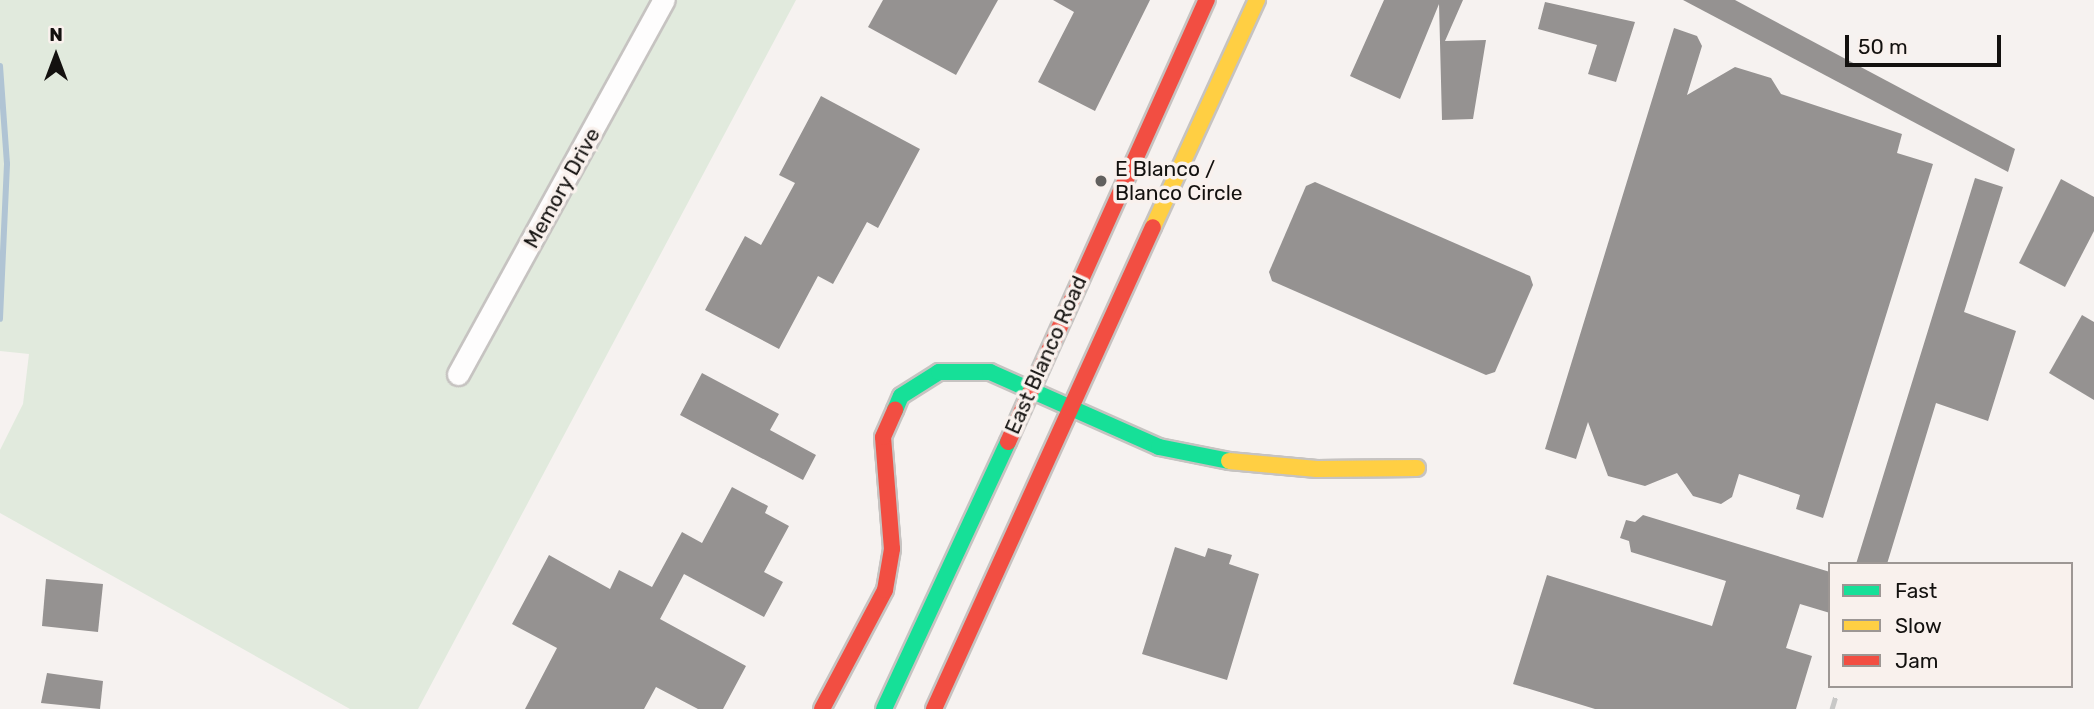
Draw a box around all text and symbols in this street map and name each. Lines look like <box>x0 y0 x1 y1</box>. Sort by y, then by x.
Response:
north arrow <box>21 21 91 91</box>
scale bar <box>1849 21 2005 65</box>
text: N <box>49 23 63 46</box>
text: 50 m <box>1858 34 1908 59</box>
street label: Memory Drive <box>518 123 606 253</box>
place label: E Blanco / Blanco Circle <box>1115 156 1243 206</box>
marker: E Blanco / Blanco Circle <box>1093 173 1109 189</box>
street label: East Blanco Road <box>1000 272 1092 438</box>
legend <box>1828 562 2073 688</box>
text: Fast <box>1895 578 1937 603</box>
text: Slow <box>1895 613 1942 638</box>
text: Jam <box>1895 648 1939 673</box>

